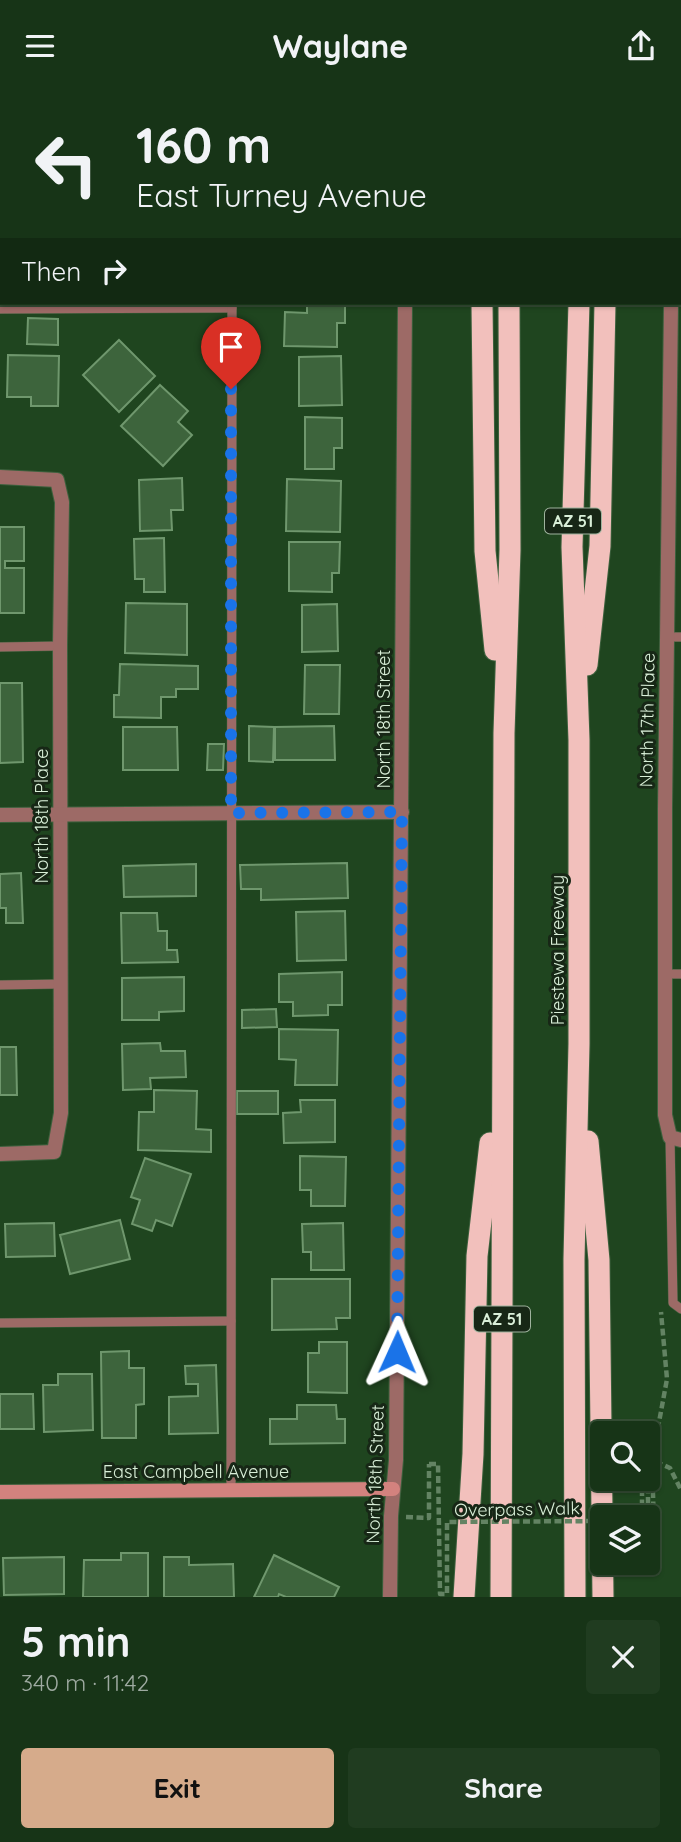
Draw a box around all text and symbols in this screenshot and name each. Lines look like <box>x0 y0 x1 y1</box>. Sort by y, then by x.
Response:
text: Waylane <box>273 26 408 66</box>
icon: menu <box>21 27 59 65</box>
icon: share <box>622 27 660 65</box>
text: 160 m <box>136 114 271 175</box>
icon: left <box>21 119 112 210</box>
text: East Turney Avenue <box>136 175 427 215</box>
icon: right <box>95 252 133 290</box>
text: Then <box>21 255 81 288</box>
pin <box>201 317 261 389</box>
icon: arrive <box>212 328 250 366</box>
road number: AZ 51 <box>545 509 601 533</box>
street label: North 18th Street <box>372 650 395 788</box>
street label: North 17th Place <box>634 653 660 787</box>
street label: North 18th Place <box>30 748 53 884</box>
street label: Piestewa Freeway <box>546 875 569 1025</box>
road number: AZ 51 <box>474 1307 530 1331</box>
position arrow <box>360 1315 434 1389</box>
street label: North 18th Street <box>361 1404 389 1544</box>
map controls <box>590 1421 660 1575</box>
button: search <box>590 1421 660 1491</box>
street label: East Campbell Avenue <box>103 1460 289 1483</box>
street label: Overpass Walk <box>454 1496 580 1522</box>
button: layers <box>590 1505 660 1575</box>
text: 5 min <box>21 1615 131 1668</box>
button: close <box>586 1620 660 1694</box>
text: 340 m · 11:42 <box>21 1668 149 1697</box>
button: Exit <box>21 1748 334 1828</box>
button: Share <box>348 1748 660 1828</box>

